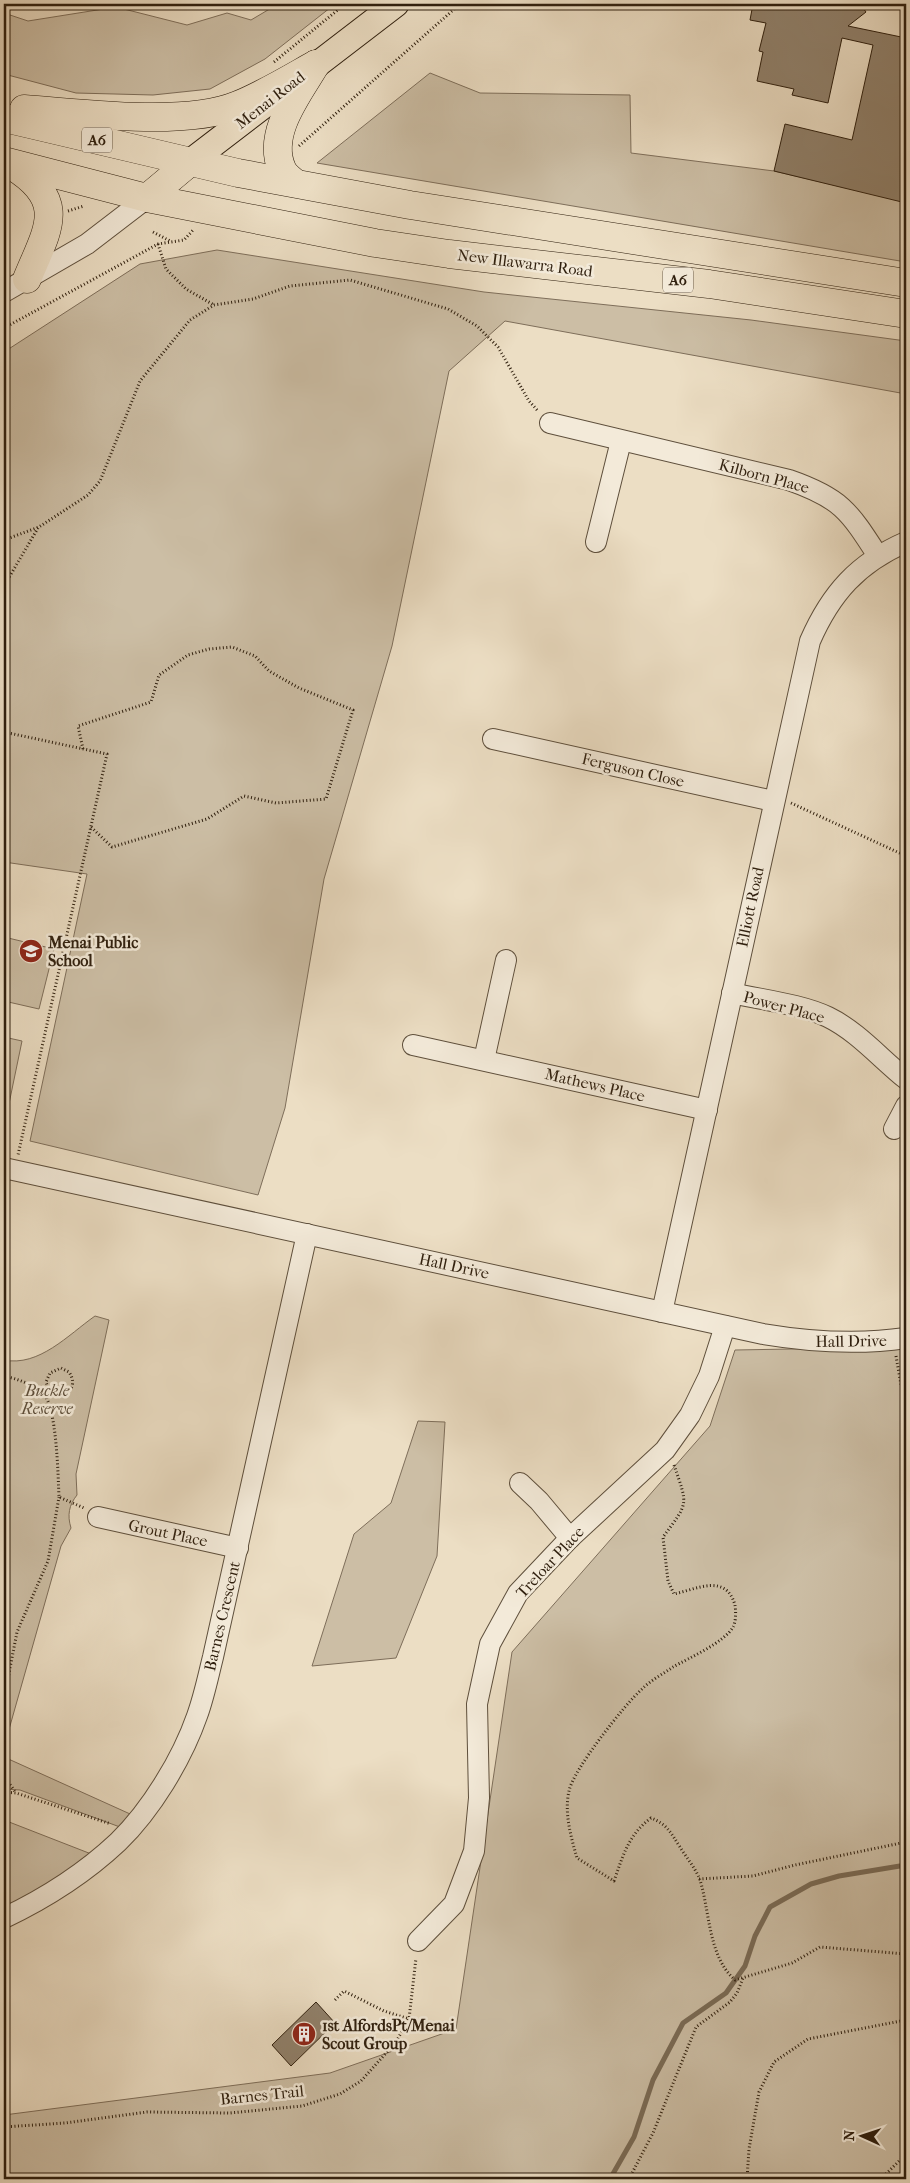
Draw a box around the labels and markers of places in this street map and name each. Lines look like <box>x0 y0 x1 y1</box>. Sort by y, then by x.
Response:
place label: Menai Public School <box>47 933 138 970</box>
school or university icon: Menai Public School <box>18 938 44 964</box>
place label: 1st AlfordsPt/Menai Scout Group <box>322 2016 455 2054</box>
building icon: 1st AlfordsPt/Menai Scout Group <box>291 2021 317 2047</box>

